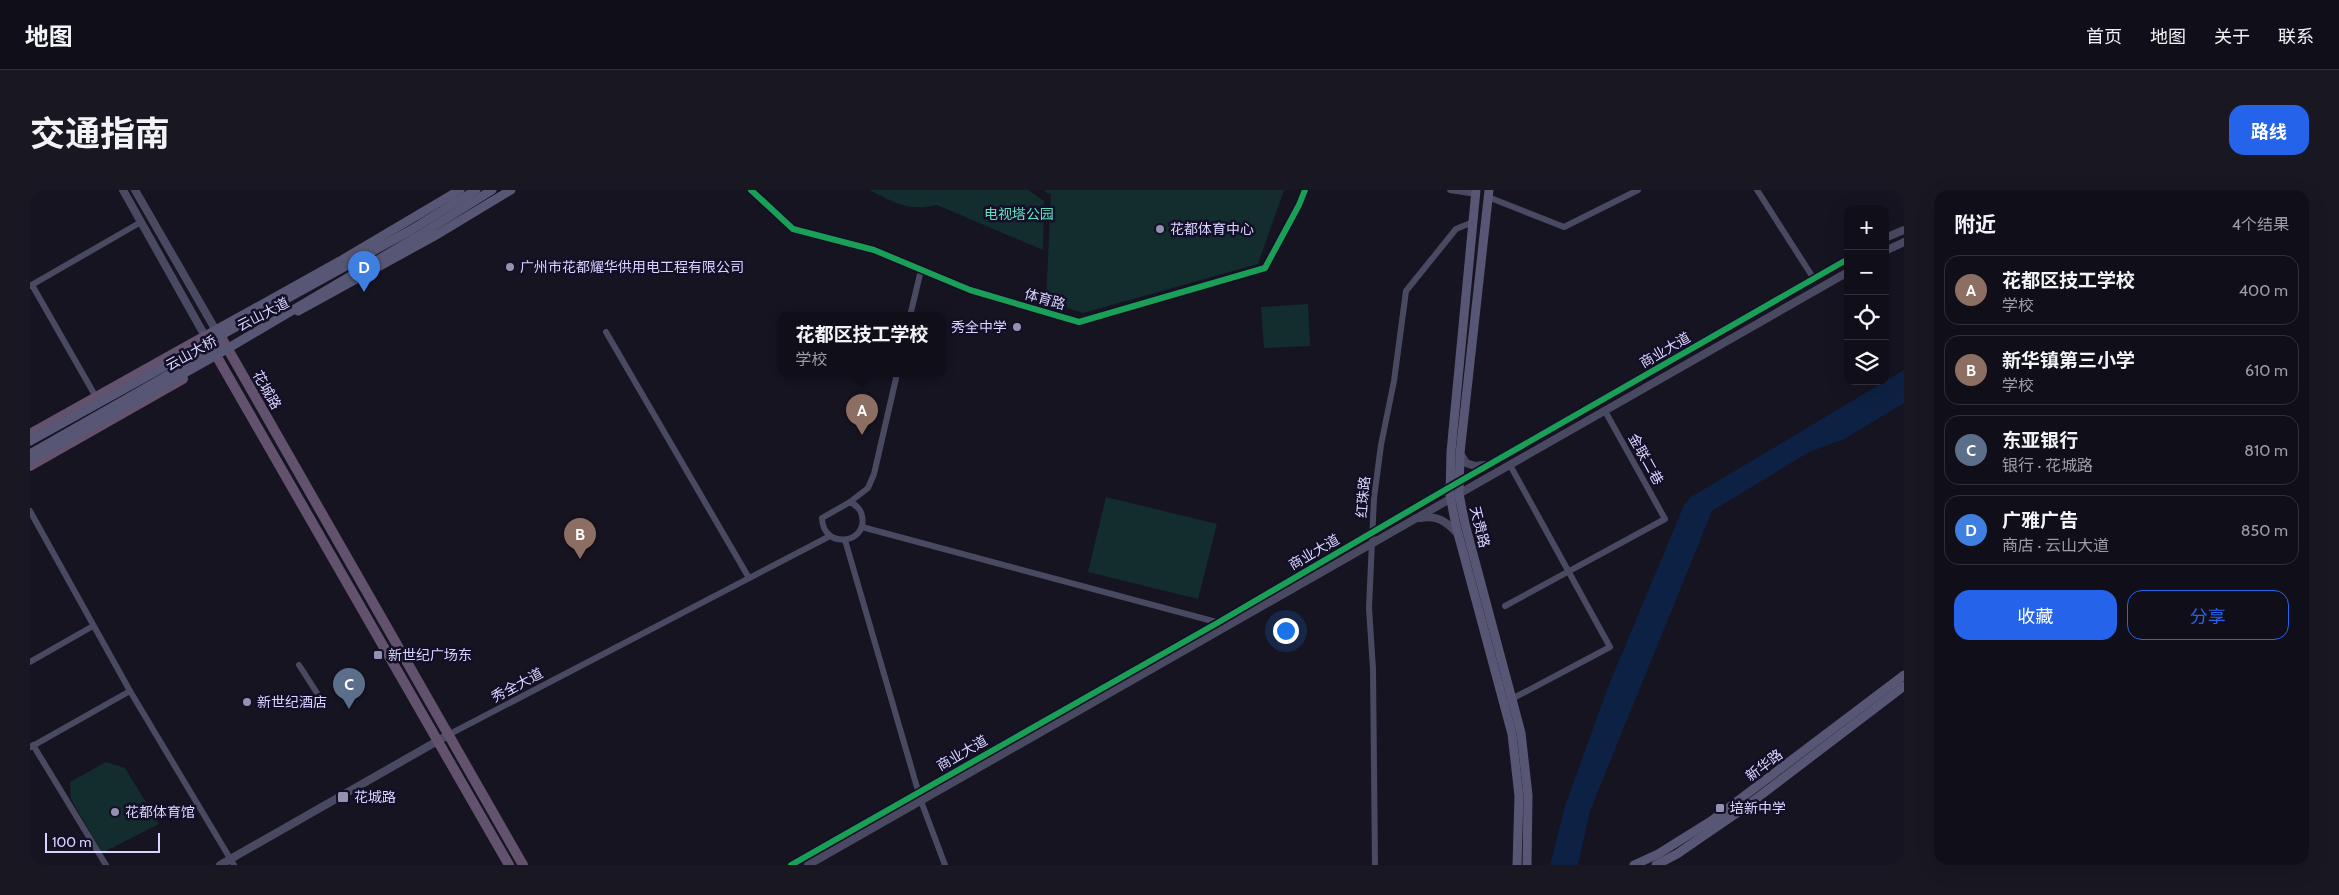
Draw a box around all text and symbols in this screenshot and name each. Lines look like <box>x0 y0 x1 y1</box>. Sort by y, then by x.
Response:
text: 地图 <box>25 22 73 51</box>
text: 首页 <box>2086 26 2122 48</box>
text: 地图 <box>2150 26 2186 48</box>
text: 关于 <box>2214 26 2250 48</box>
text: 联系 <box>2278 26 2314 48</box>
button: 路线 <box>2229 105 2309 155</box>
text: 交通指南 <box>30 112 170 155</box>
park label: 电视塔公园 <box>984 205 1054 223</box>
map controls <box>1844 205 1889 385</box>
button: + <box>1844 205 1889 250</box>
text: 附近 <box>1954 212 1996 237</box>
text: 4个结果 <box>2232 215 2289 234</box>
place label: 花都体育中心 <box>1170 220 1254 238</box>
marker: 花都体育中心 <box>1154 223 1166 235</box>
button: − <box>1844 250 1889 295</box>
pin: D <box>348 251 380 292</box>
place label: 广州市花都耀华供用电工程有限公司 <box>520 258 744 276</box>
marker: 广州市花都耀华供用电工程有限公司 <box>504 261 516 273</box>
text: 花都区技工学校 <box>2002 269 2135 292</box>
text: A <box>1966 281 1976 300</box>
text: 400 m <box>2239 281 2288 300</box>
street label: 体育路 <box>1022 285 1068 313</box>
street label: 云山大道 <box>234 293 292 335</box>
button: locate <box>1844 295 1889 340</box>
text: 学校 <box>2002 296 2034 315</box>
popup <box>778 312 946 377</box>
place label: 秀全中学 <box>951 318 1007 336</box>
marker: 秀全中学 <box>1011 321 1023 333</box>
text: 花都区技工学校 <box>795 323 929 346</box>
street label: 商业大道 <box>1636 328 1694 372</box>
street label: 云山大桥 <box>162 332 220 374</box>
button: layers <box>1844 340 1889 385</box>
text: 新华镇第三小学 <box>2002 349 2135 372</box>
text: 学校 <box>795 350 828 369</box>
text: B <box>1966 361 1976 380</box>
text: 610 m <box>2245 361 2288 380</box>
street label: 花城路 <box>249 367 285 413</box>
text: 学校 <box>2002 376 2034 395</box>
pin: A <box>846 394 878 435</box>
text: 东亚银行 <box>2002 429 2078 452</box>
street label: 金联二巷 <box>1625 430 1667 488</box>
text: C <box>1966 441 1976 460</box>
text: 810 m <box>2244 441 2288 460</box>
text: 银行 · 花城路 <box>2002 456 2093 475</box>
street label: 红珠路 <box>1352 475 1374 519</box>
street label: 天贵路 <box>1466 504 1494 550</box>
text: 广雅广告 <box>2002 509 2078 532</box>
pin: B <box>564 518 596 559</box>
text: D <box>1965 521 1977 540</box>
text: 850 m <box>2241 521 2288 540</box>
street label: 商业大道 <box>1285 530 1343 574</box>
text: 商店 · 云山大道 <box>2002 536 2109 555</box>
button: 收藏 <box>1954 590 2117 640</box>
button: 分享 <box>2127 590 2289 640</box>
your location <box>1273 618 1299 644</box>
place label: 新世纪广场东 <box>388 646 472 664</box>
marker: 新世纪广场东 <box>372 649 384 661</box>
street label: 秀全大道 <box>488 664 546 706</box>
pin: C <box>333 668 365 709</box>
place label: 新世纪酒店 <box>257 693 327 711</box>
marker: 新世纪酒店 <box>241 696 253 708</box>
street label: 商业大道 <box>933 731 991 775</box>
street label: 新华路 <box>1742 745 1786 785</box>
place label: 花城路 <box>354 788 396 806</box>
marker: 花城路 <box>336 790 350 804</box>
place label: 培新中学 <box>1730 799 1786 817</box>
marker: 培新中学 <box>1714 802 1726 814</box>
place label: 花都体育馆 <box>125 803 195 821</box>
marker: 花都体育馆 <box>109 806 121 818</box>
scale bar <box>45 830 160 853</box>
text: 100 m <box>52 833 92 851</box>

